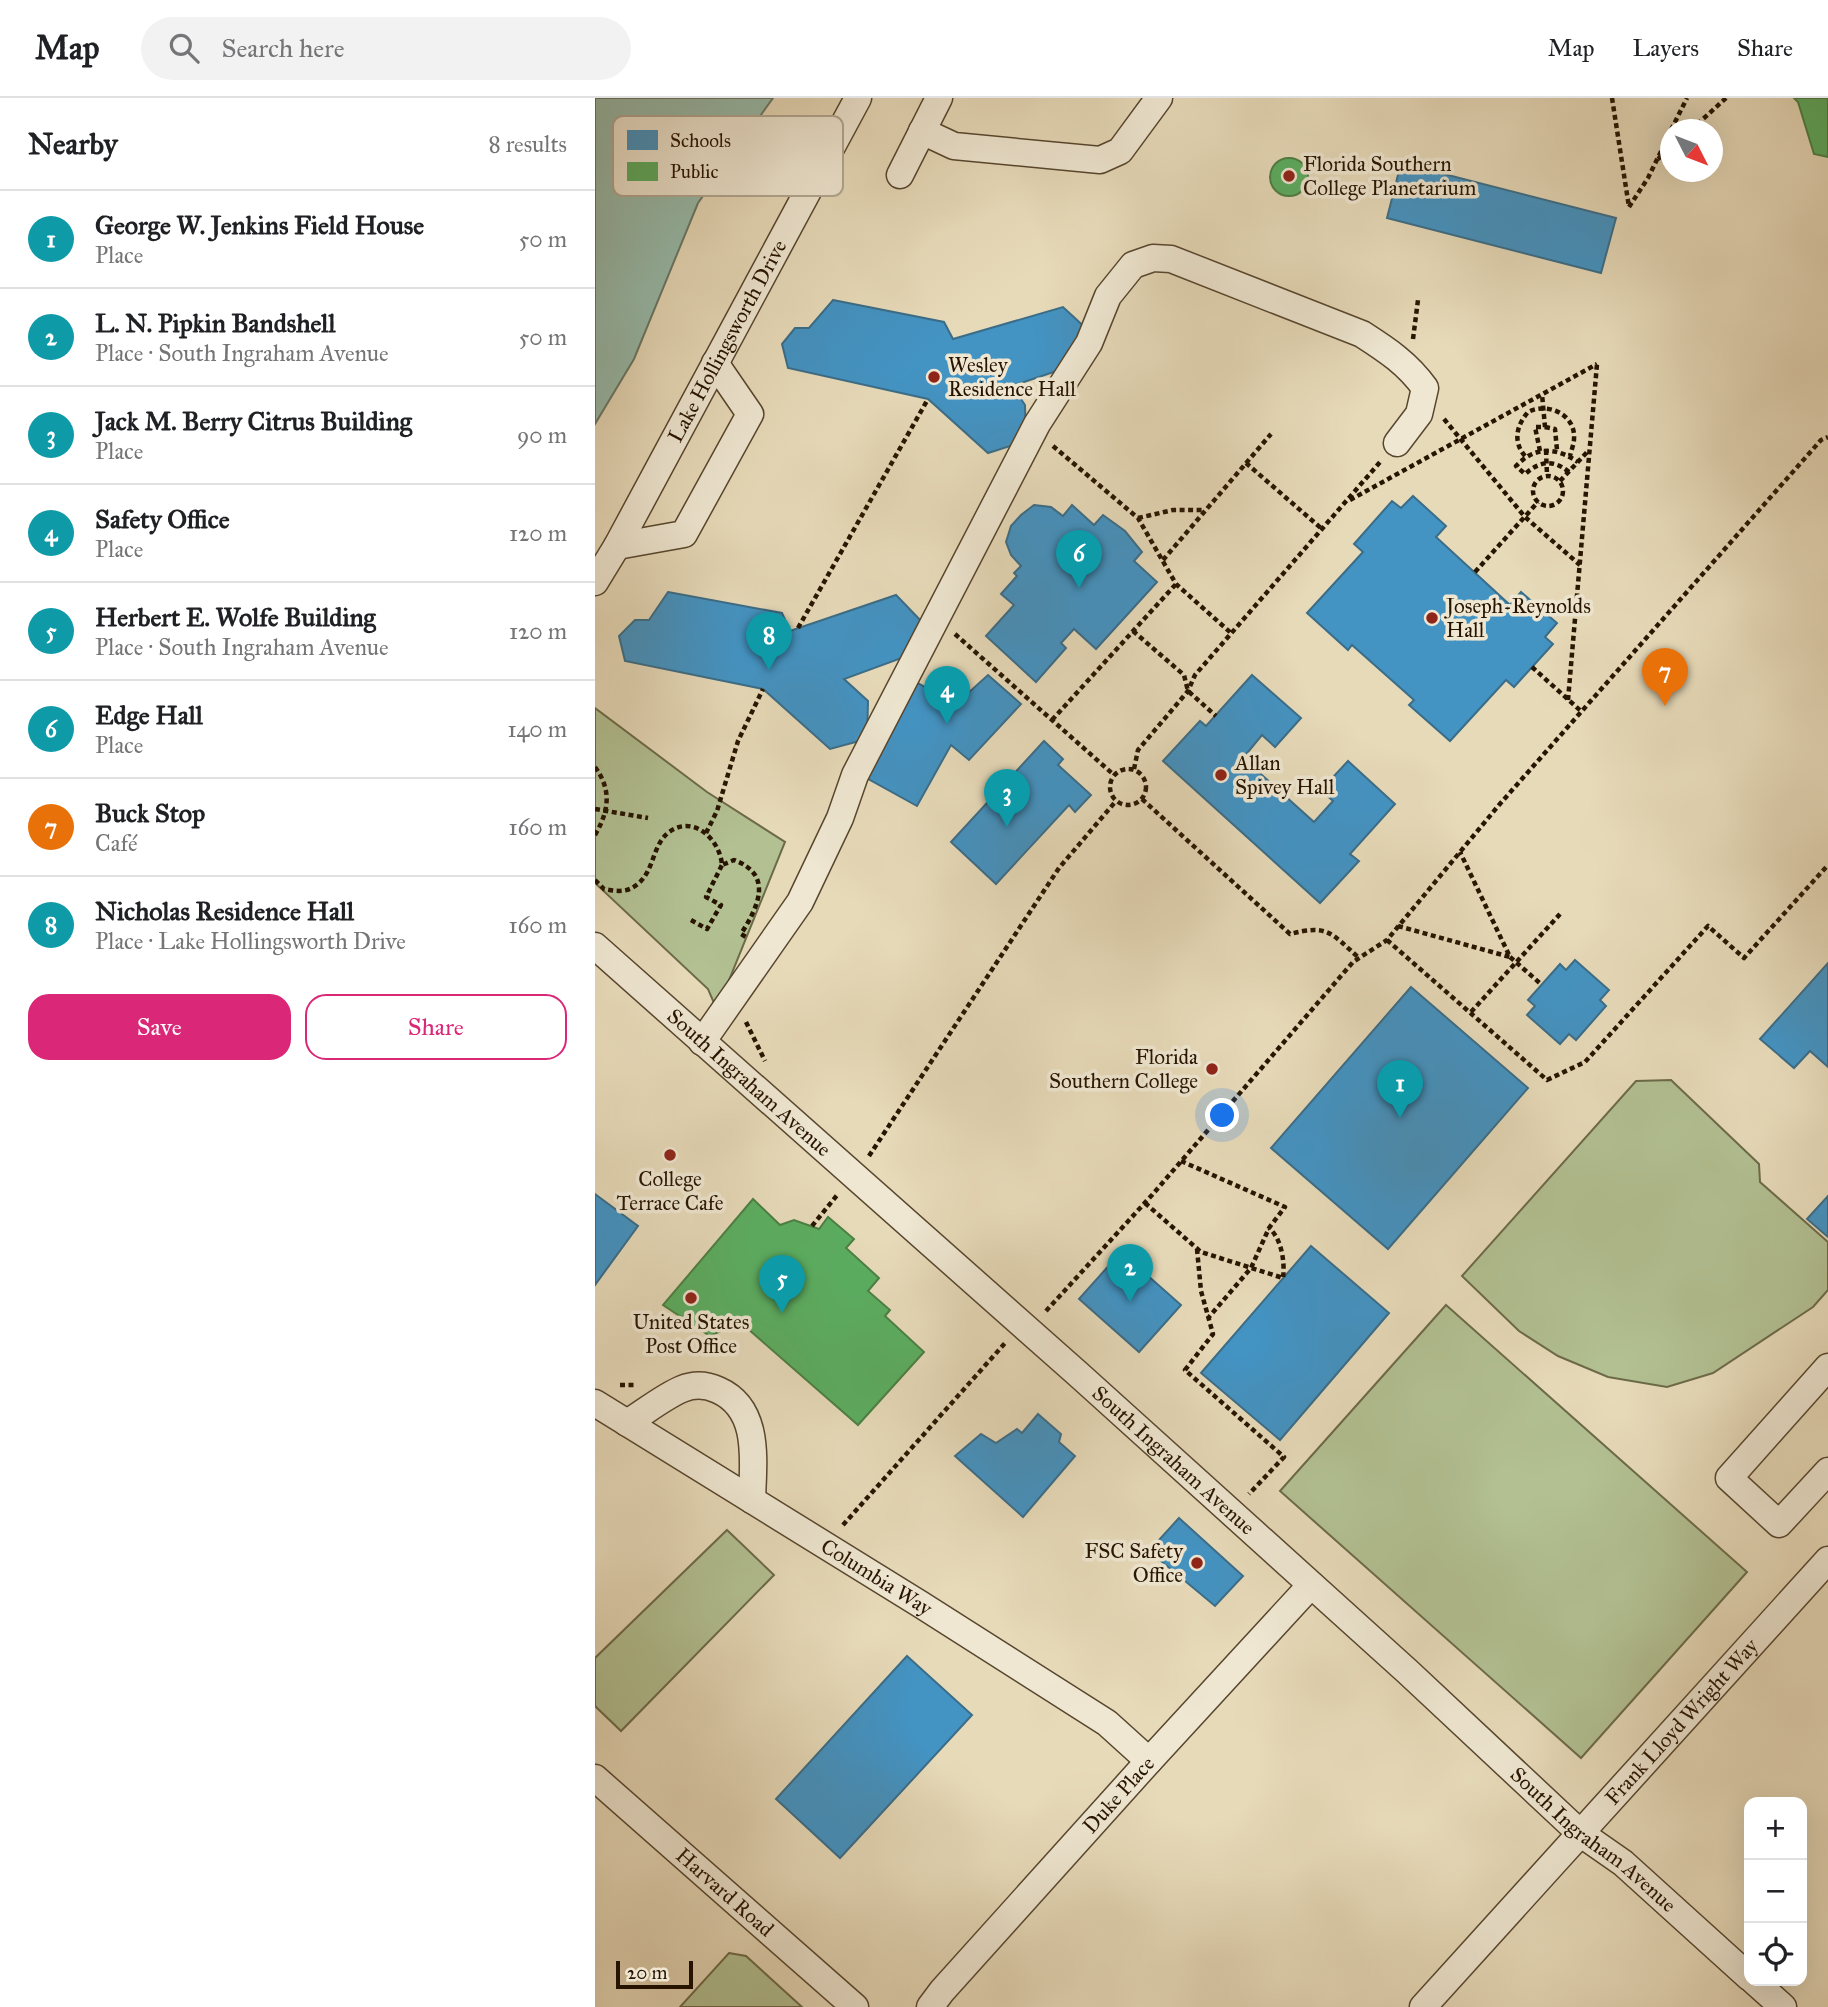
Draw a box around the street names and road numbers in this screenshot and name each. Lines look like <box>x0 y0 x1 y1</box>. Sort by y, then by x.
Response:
street label: Lake Hollingsworth Drive <box>662 235 792 447</box>
street label: South Ingraham Avenue <box>662 1003 837 1162</box>
street label: South Ingraham Avenue <box>1087 1380 1260 1541</box>
street label: Columbia Way <box>816 1533 938 1622</box>
street label: Frank Lloyd Wright Way <box>1599 1632 1764 1810</box>
street label: Duke Place <box>1077 1751 1160 1839</box>
street label: South Ingraham Avenue <box>1505 1761 1682 1918</box>
street label: Harvard Road <box>671 1842 779 1943</box>

